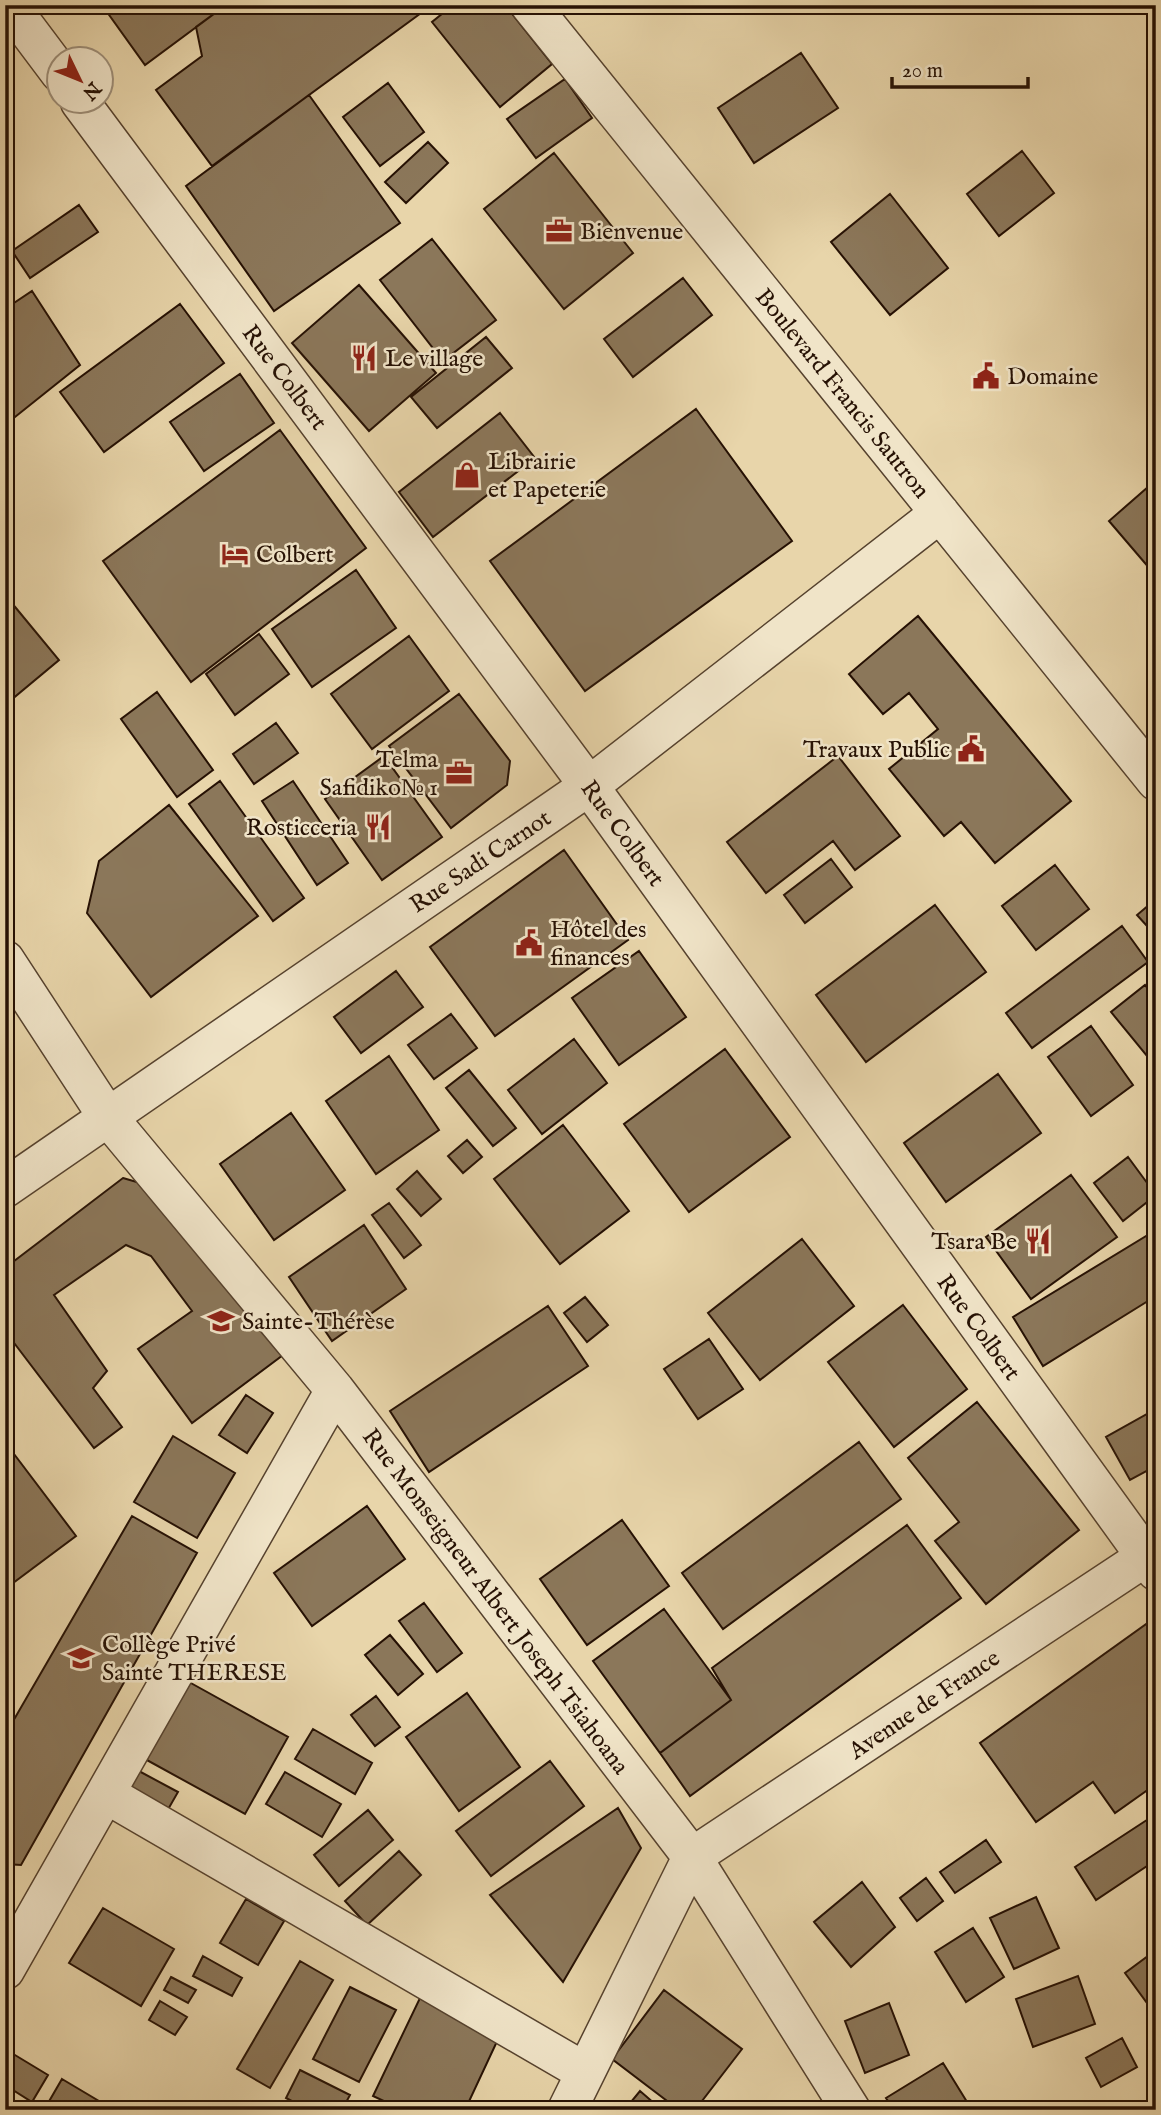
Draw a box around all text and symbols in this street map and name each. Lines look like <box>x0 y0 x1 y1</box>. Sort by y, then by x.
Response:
north arrow <box>46 46 116 116</box>
scale bar <box>892 46 1028 90</box>
text: 20 m <box>902 58 943 85</box>
text: N <box>76 75 106 105</box>
office icon: Bienvenue <box>544 216 574 246</box>
place label: Bienvenue <box>580 217 683 248</box>
street label: Boulevard Francis Sautron <box>747 283 936 505</box>
street label: Rue Colbert <box>234 319 334 437</box>
restaurant icon: Le village <box>349 343 379 373</box>
place label: Le village <box>385 344 483 375</box>
public building icon: Domaine <box>971 361 1001 391</box>
place label: Domaine <box>1007 362 1098 393</box>
place label: Librairie et Papeterie <box>488 447 606 506</box>
shop icon: Librairie et Papeterie <box>452 460 482 490</box>
hotel icon: Colbert <box>220 539 250 569</box>
place label: Colbert <box>256 540 333 571</box>
public building icon: Travaux Public <box>956 734 986 764</box>
place label: Travaux Public <box>803 735 950 766</box>
place label: Telma Safidiko№ 1 <box>319 745 439 804</box>
office icon: Telma Safidiko№ 1 <box>444 758 474 788</box>
street label: Rue Colbert <box>573 774 671 893</box>
street label: Rue Sadi Carnot <box>404 803 558 921</box>
restaurant icon: Rosticceria <box>363 812 393 842</box>
place label: Rosticceria <box>246 813 358 844</box>
place label: Hôtel des finances <box>550 915 646 974</box>
public building icon: Hôtel des finances <box>514 928 544 958</box>
restaurant icon: Tsara Be <box>1023 1226 1053 1256</box>
place label: Tsara Be <box>931 1227 1017 1258</box>
street label: Rue Colbert <box>929 1268 1027 1387</box>
school or university icon: Sainte-Thérèse <box>206 1306 236 1336</box>
place label: Sainte-Thérèse <box>242 1307 395 1338</box>
street label: Rue Monseigneur Albert Joseph Tsiahoana <box>354 1423 636 1782</box>
place label: Collège Privé Sainte THERESE <box>102 1630 287 1689</box>
school or university icon: Collège Privé Sainte THERESE <box>66 1643 96 1673</box>
street label: Avenue de France <box>842 1643 1006 1768</box>

